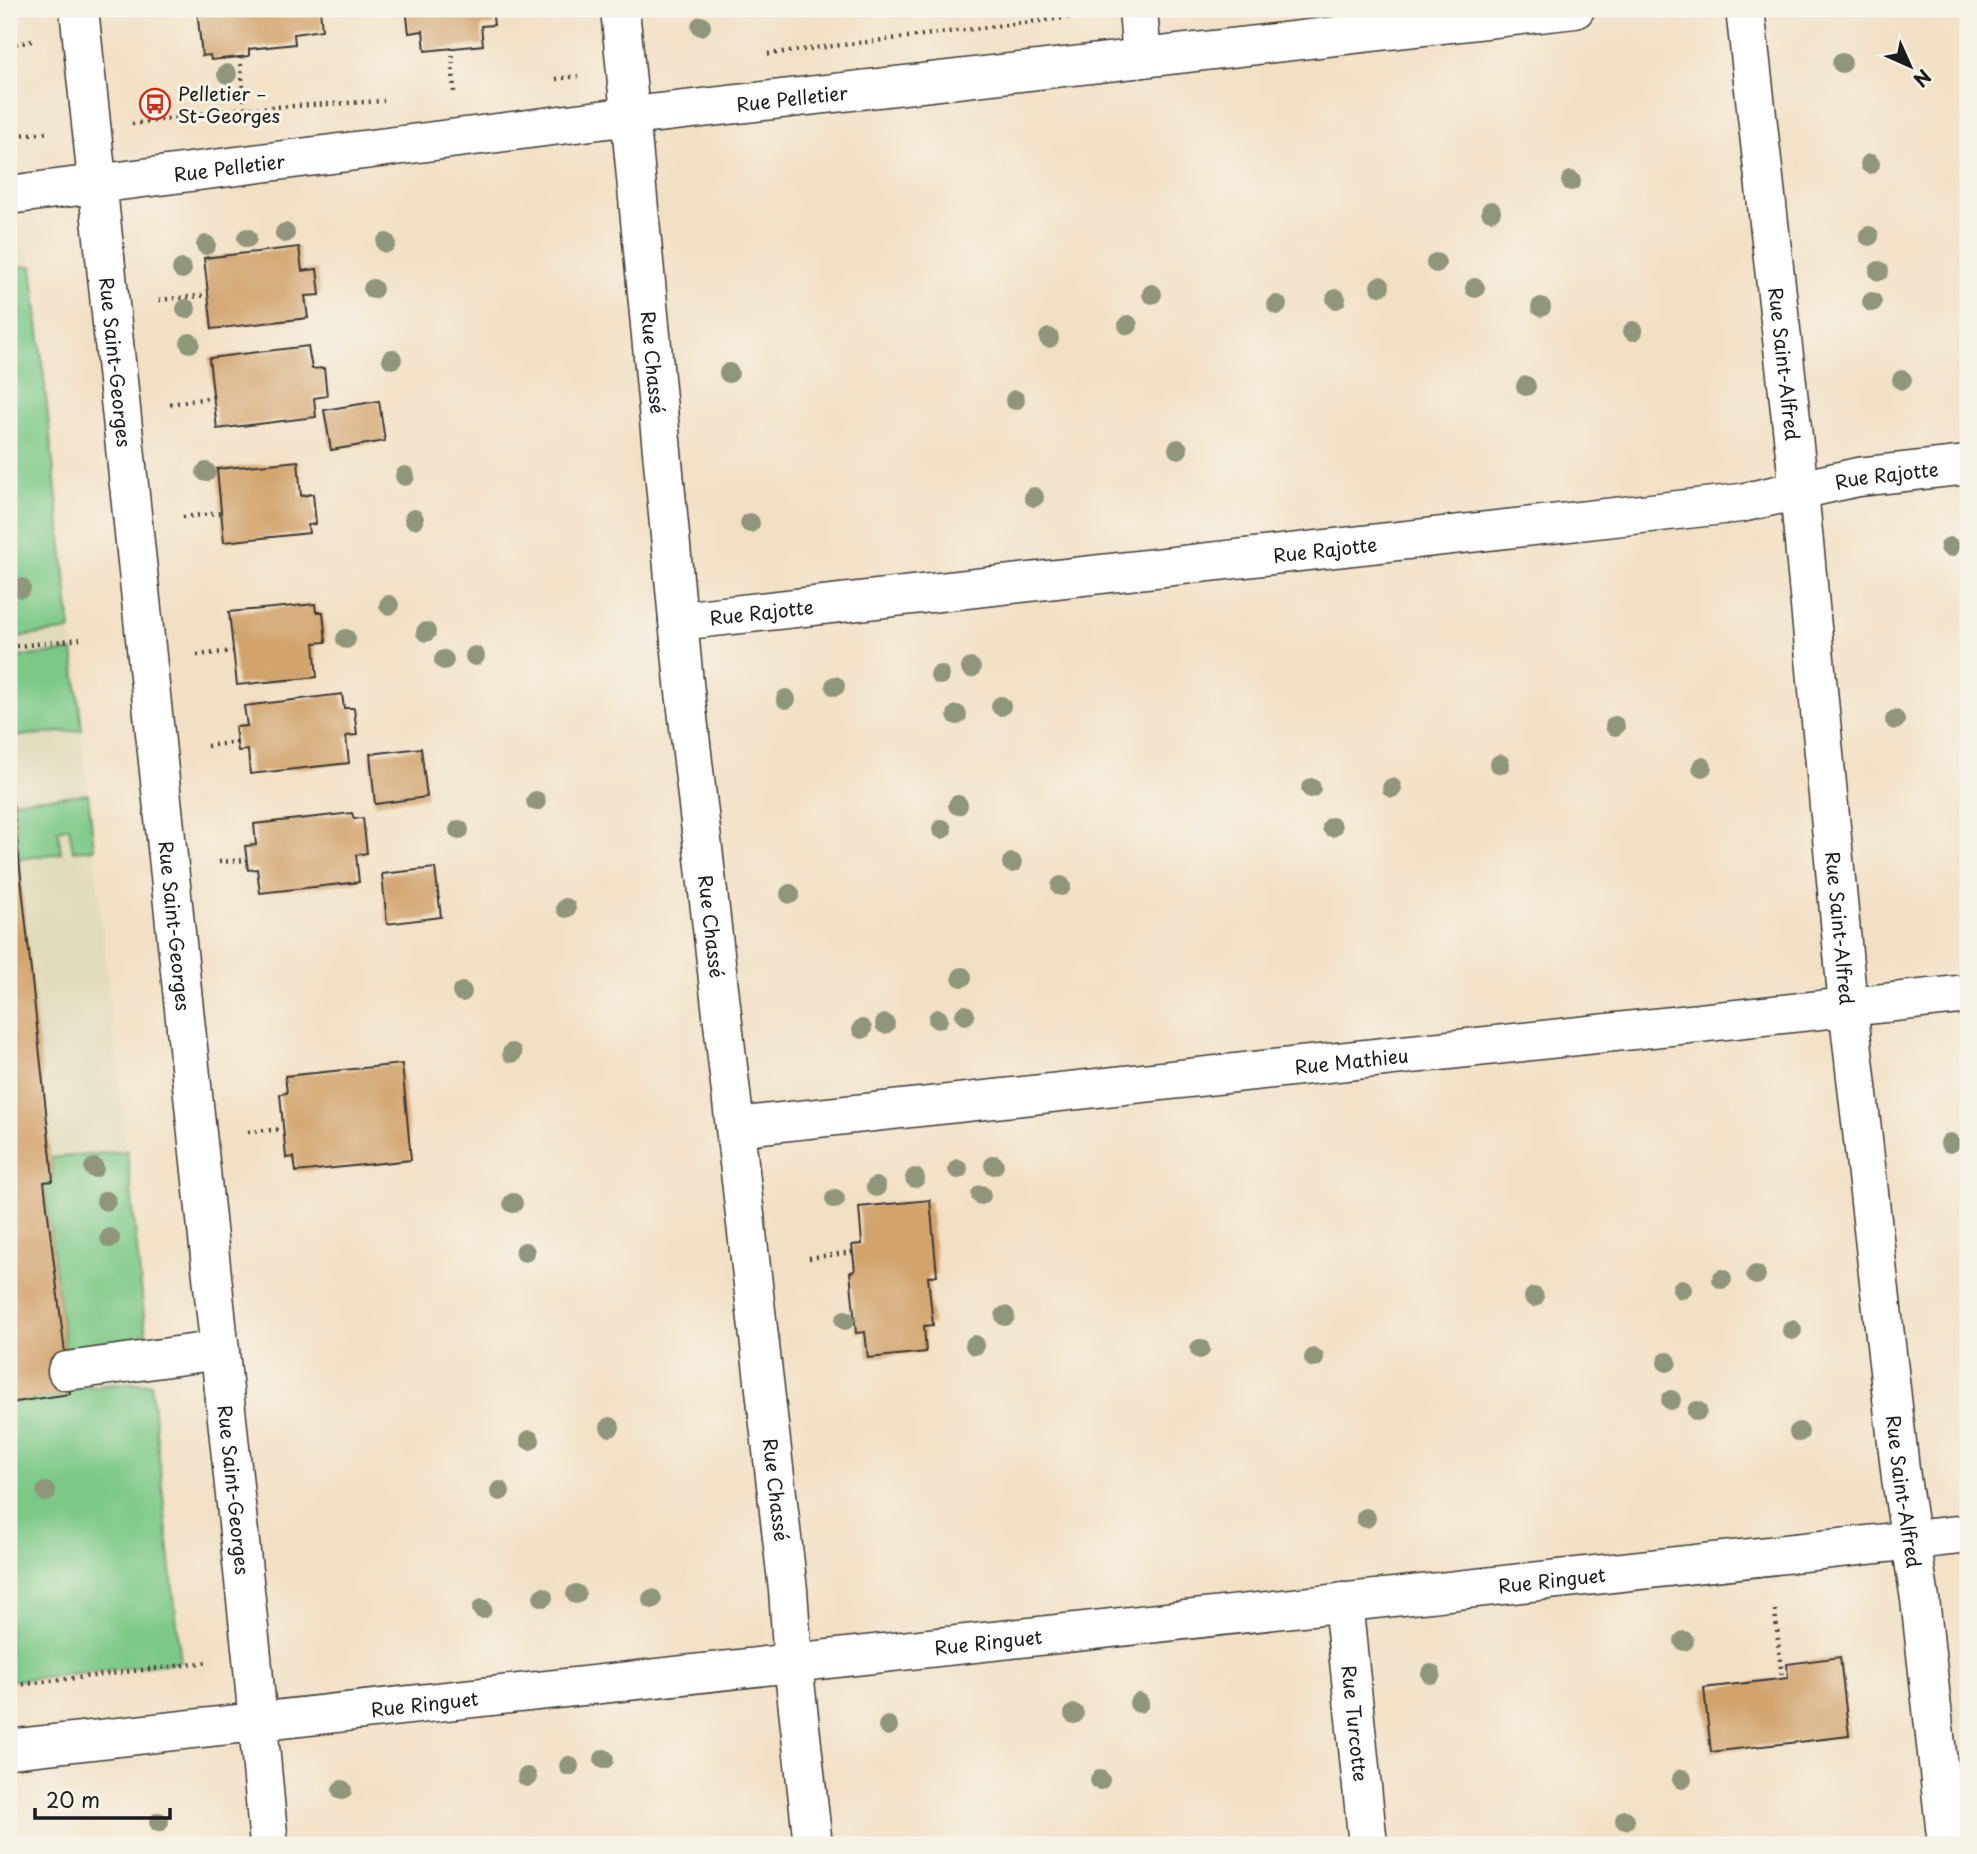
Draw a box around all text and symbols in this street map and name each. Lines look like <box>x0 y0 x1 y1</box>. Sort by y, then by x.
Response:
north arrow <box>1876 32 1946 102</box>
text: N <box>1908 64 1938 94</box>
street label: Rue Pelletier <box>735 78 849 118</box>
place label: Pelletier – St-Georges <box>178 79 280 129</box>
bus stop icon: Pelletier – St-Georges <box>138 87 172 121</box>
street label: Rue Pelletier <box>172 146 287 188</box>
street label: Rue Saint-Georges <box>93 276 139 448</box>
street label: Rue Saint-Alfred <box>1762 286 1807 442</box>
street label: Rue Chassé <box>635 310 672 415</box>
street label: Rue Rajotte <box>1832 454 1940 496</box>
street label: Rue Rajotte <box>1272 529 1379 569</box>
street label: Rue Rajotte <box>708 592 815 631</box>
street label: Rue Saint-Georges <box>152 840 198 1012</box>
street label: Rue Saint-Alfred <box>1819 850 1862 1006</box>
street label: Rue Chassé <box>692 873 732 979</box>
street label: Rue Mathieu <box>1293 1040 1410 1081</box>
street label: Rue Saint-Georges <box>212 1403 257 1576</box>
street label: Rue Saint-Alfred <box>1880 1414 1929 1570</box>
street label: Rue Chassé <box>757 1437 796 1543</box>
street label: Rue Ringuet <box>1497 1560 1607 1599</box>
street label: Rue Ringuet <box>933 1622 1044 1661</box>
street label: Rue Turcotte <box>1336 1664 1375 1783</box>
street label: Rue Ringuet <box>369 1684 480 1723</box>
scale bar <box>35 1777 170 1821</box>
text: 20 m <box>46 1783 100 1815</box>

